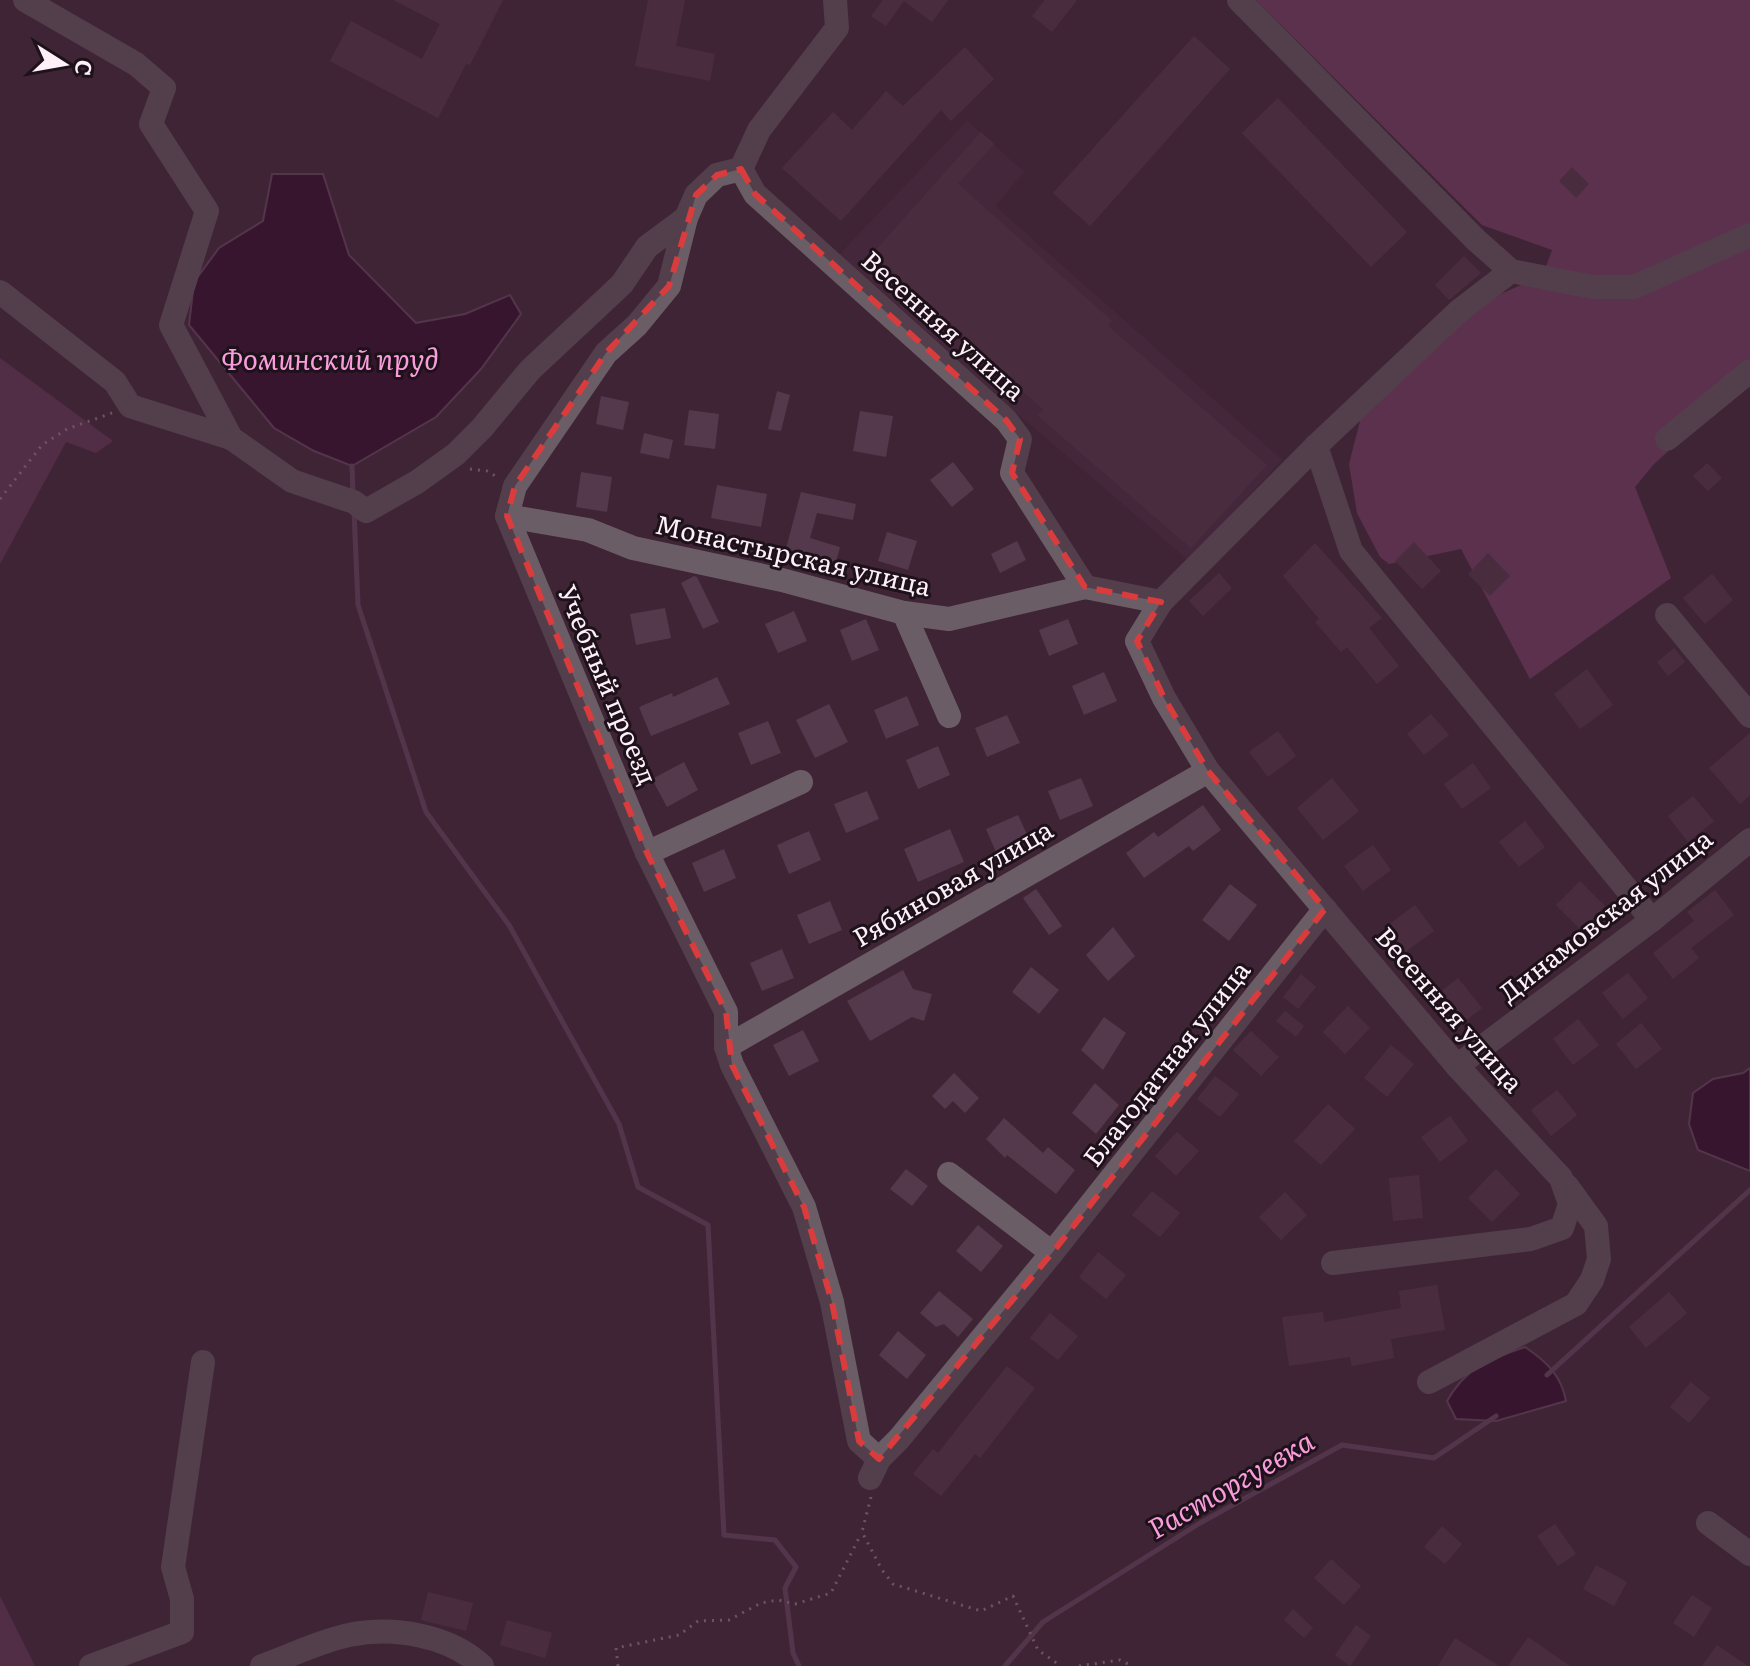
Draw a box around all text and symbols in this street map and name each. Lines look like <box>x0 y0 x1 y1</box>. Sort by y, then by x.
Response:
north arrow <box>24 24 104 104</box>
text: С <box>67 57 103 79</box>
street label: Весенняя улица <box>854 240 1035 408</box>
water label: Фоминский пруд <box>221 337 439 379</box>
street label: Монастырская улица <box>652 503 935 604</box>
street label: Учебный проезд <box>550 578 669 790</box>
street label: Рябиновая улица <box>844 809 1059 955</box>
street label: Динамовская улица <box>1489 818 1719 1010</box>
street label: Весенняя улица <box>1368 917 1534 1100</box>
street label: Благодатная улица <box>1072 951 1258 1174</box>
water label: Расторгуевка <box>1139 1419 1321 1548</box>

